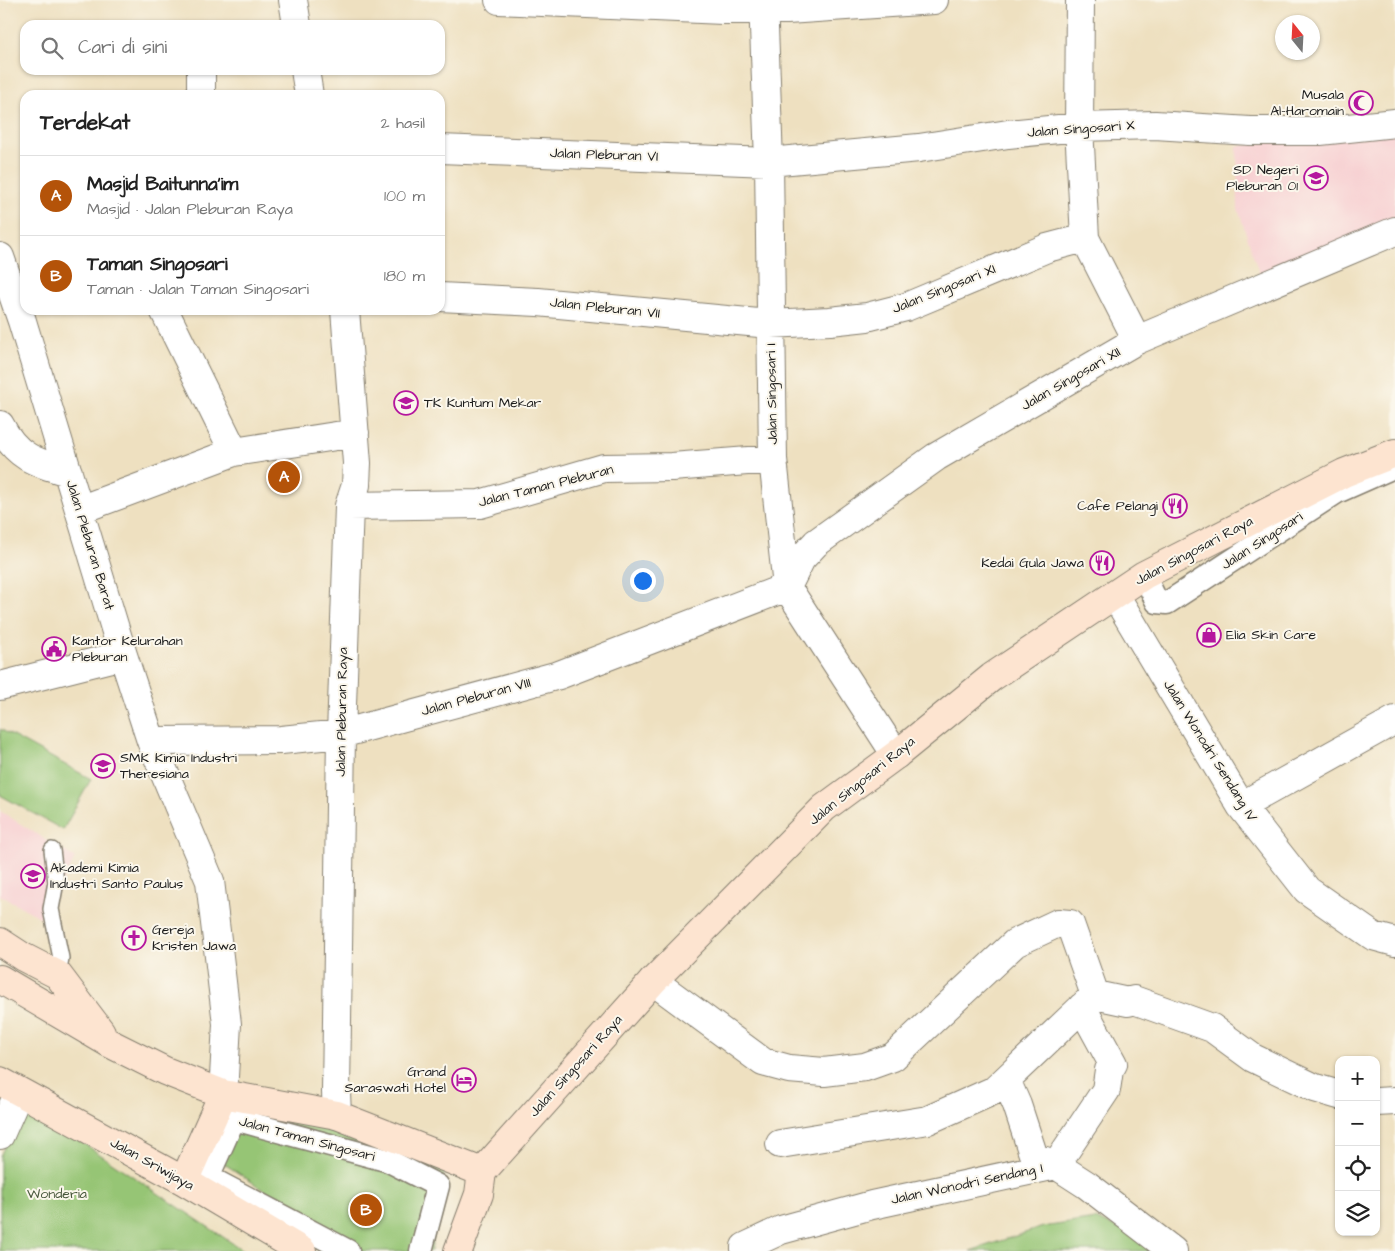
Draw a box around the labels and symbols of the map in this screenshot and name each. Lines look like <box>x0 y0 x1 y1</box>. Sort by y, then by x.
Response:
north arrow <box>1275 15 1320 60</box>
place label: Musala Al-Haromain <box>1270 85 1344 121</box>
mosque icon: Musala Al-Haromain <box>1348 90 1374 116</box>
street label: Jalan Singosari X <box>1027 115 1136 143</box>
street label: Jalan Pleburan VI <box>549 143 659 167</box>
place label: SD Negeri Pleburan 01 <box>1226 160 1298 196</box>
school or university icon: SD Negeri Pleburan 01 <box>1303 165 1329 191</box>
street label: Jalan Singosari XI <box>889 259 999 319</box>
street label: Jalan Pleburan VII <box>549 292 661 324</box>
street label: Jalan Singosari XII <box>1018 342 1124 416</box>
street label: Jalan Singosari I <box>761 343 783 445</box>
school or university icon: TK Kuntum Mekar <box>393 390 419 416</box>
place label: TK Kuntum Mekar <box>424 393 542 413</box>
pin: A <box>268 458 300 496</box>
street label: Jalan Taman Pleburan <box>476 460 616 512</box>
street label: Jalan Pleburan Barat <box>61 477 119 613</box>
restaurant icon: Cafe Pelangi <box>1162 493 1188 519</box>
place label: Cafe Pelangi <box>1077 496 1158 516</box>
street label: Jalan Singosari <box>1217 507 1307 575</box>
street label: Jalan Singosari Raya <box>1131 511 1257 591</box>
restaurant icon: Kedai Gula Jawa <box>1089 550 1115 576</box>
place label: Kedai Gula Jawa <box>981 553 1084 573</box>
your location <box>630 568 656 594</box>
shop icon: Elia Skin Care <box>1196 622 1222 648</box>
place label: Elia Skin Care <box>1226 625 1316 645</box>
place label: Kantor Kelurahan Pleburan <box>72 631 183 667</box>
public building icon: Kantor Kelurahan Pleburan <box>41 636 67 662</box>
street label: Jalan Pleburan Raya <box>331 647 353 777</box>
street label: Jalan Pleburan VIII <box>419 673 533 721</box>
street label: Jalan Wonodri Sendang IV <box>1158 676 1262 826</box>
street label: Jalan Singosari Raya <box>805 732 919 830</box>
place label: SMK Kimia Industri Theresiana <box>120 748 237 784</box>
school or university icon: SMK Kimia Industri Theresiana <box>90 753 116 779</box>
place label: Akademi Kimia Industri Santo Paulus <box>50 858 183 894</box>
school or university icon: Akademi Kimia Industri Santo Paulus <box>20 863 46 889</box>
place label: Gereja Kristen Jawa <box>152 920 236 956</box>
church icon: Gereja Kristen Jawa <box>121 925 147 951</box>
street label: Jalan Singosari Raya <box>525 1011 627 1121</box>
place label: Grand Saraswati Hotel <box>344 1062 446 1098</box>
hotel icon: Grand Saraswati Hotel <box>451 1067 477 1093</box>
street label: Jalan Taman Singosari <box>237 1111 377 1167</box>
street label: Jalan Sriwijaya <box>106 1133 198 1195</box>
street label: Jalan Wonodri Sendang I <box>889 1158 1045 1210</box>
park label: Wonderia <box>27 1184 87 1204</box>
pin: B <box>350 1191 382 1229</box>

